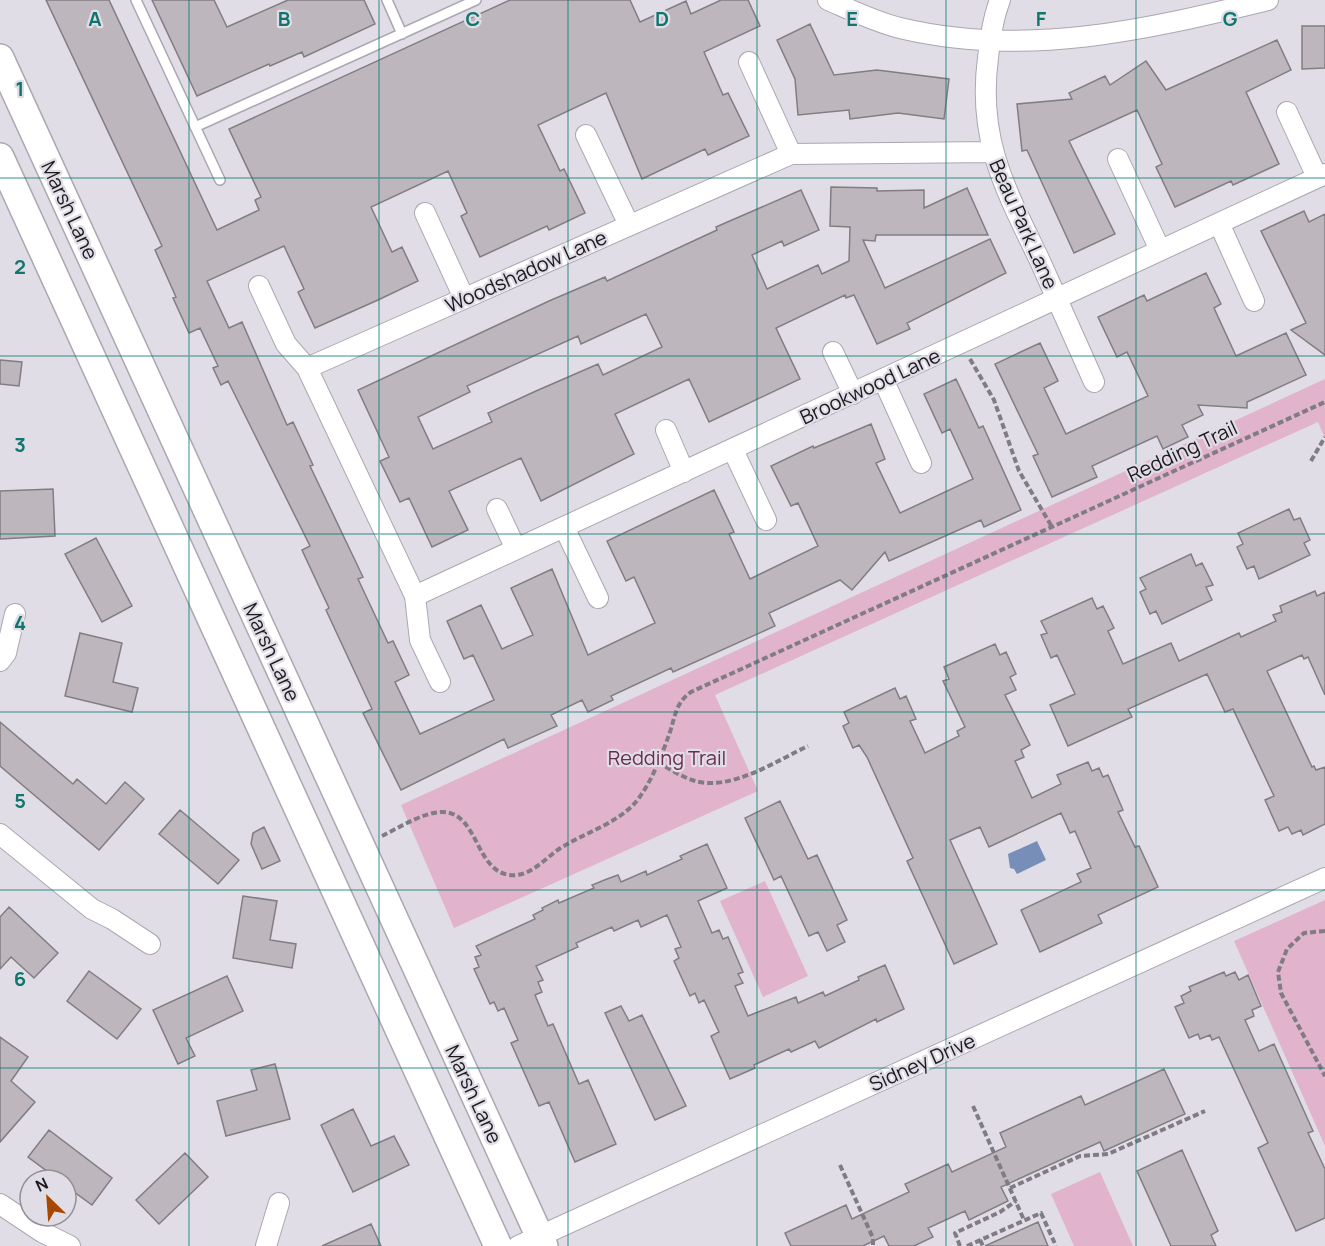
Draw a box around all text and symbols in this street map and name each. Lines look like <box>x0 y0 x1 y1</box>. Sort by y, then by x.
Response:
text: A <box>88 5 102 32</box>
text: B <box>278 5 291 32</box>
text: C <box>466 5 480 32</box>
text: D <box>655 5 669 32</box>
text: E <box>846 5 858 32</box>
text: F <box>1036 5 1047 32</box>
text: G <box>1223 5 1238 32</box>
text: 1 <box>16 75 24 102</box>
street label: Beau Park Lane <box>983 155 1065 293</box>
street label: Marsh Lane <box>35 156 105 264</box>
street label: Woodshadow Lane <box>441 223 611 319</box>
text: 2 <box>14 253 26 280</box>
street label: Brookwood Lane <box>795 342 945 430</box>
street label: Redding Trail <box>1123 414 1241 488</box>
text: 3 <box>14 431 26 458</box>
street label: Marsh Lane <box>237 598 307 706</box>
text: 4 <box>14 609 26 636</box>
park label: Redding Trail <box>608 744 726 771</box>
text: 5 <box>14 787 26 814</box>
text: 6 <box>14 965 26 992</box>
street label: Sidney Drive <box>865 1027 979 1097</box>
street label: Marsh Lane <box>439 1040 509 1148</box>
north arrow <box>18 1168 78 1228</box>
text: N <box>32 1172 52 1197</box>

